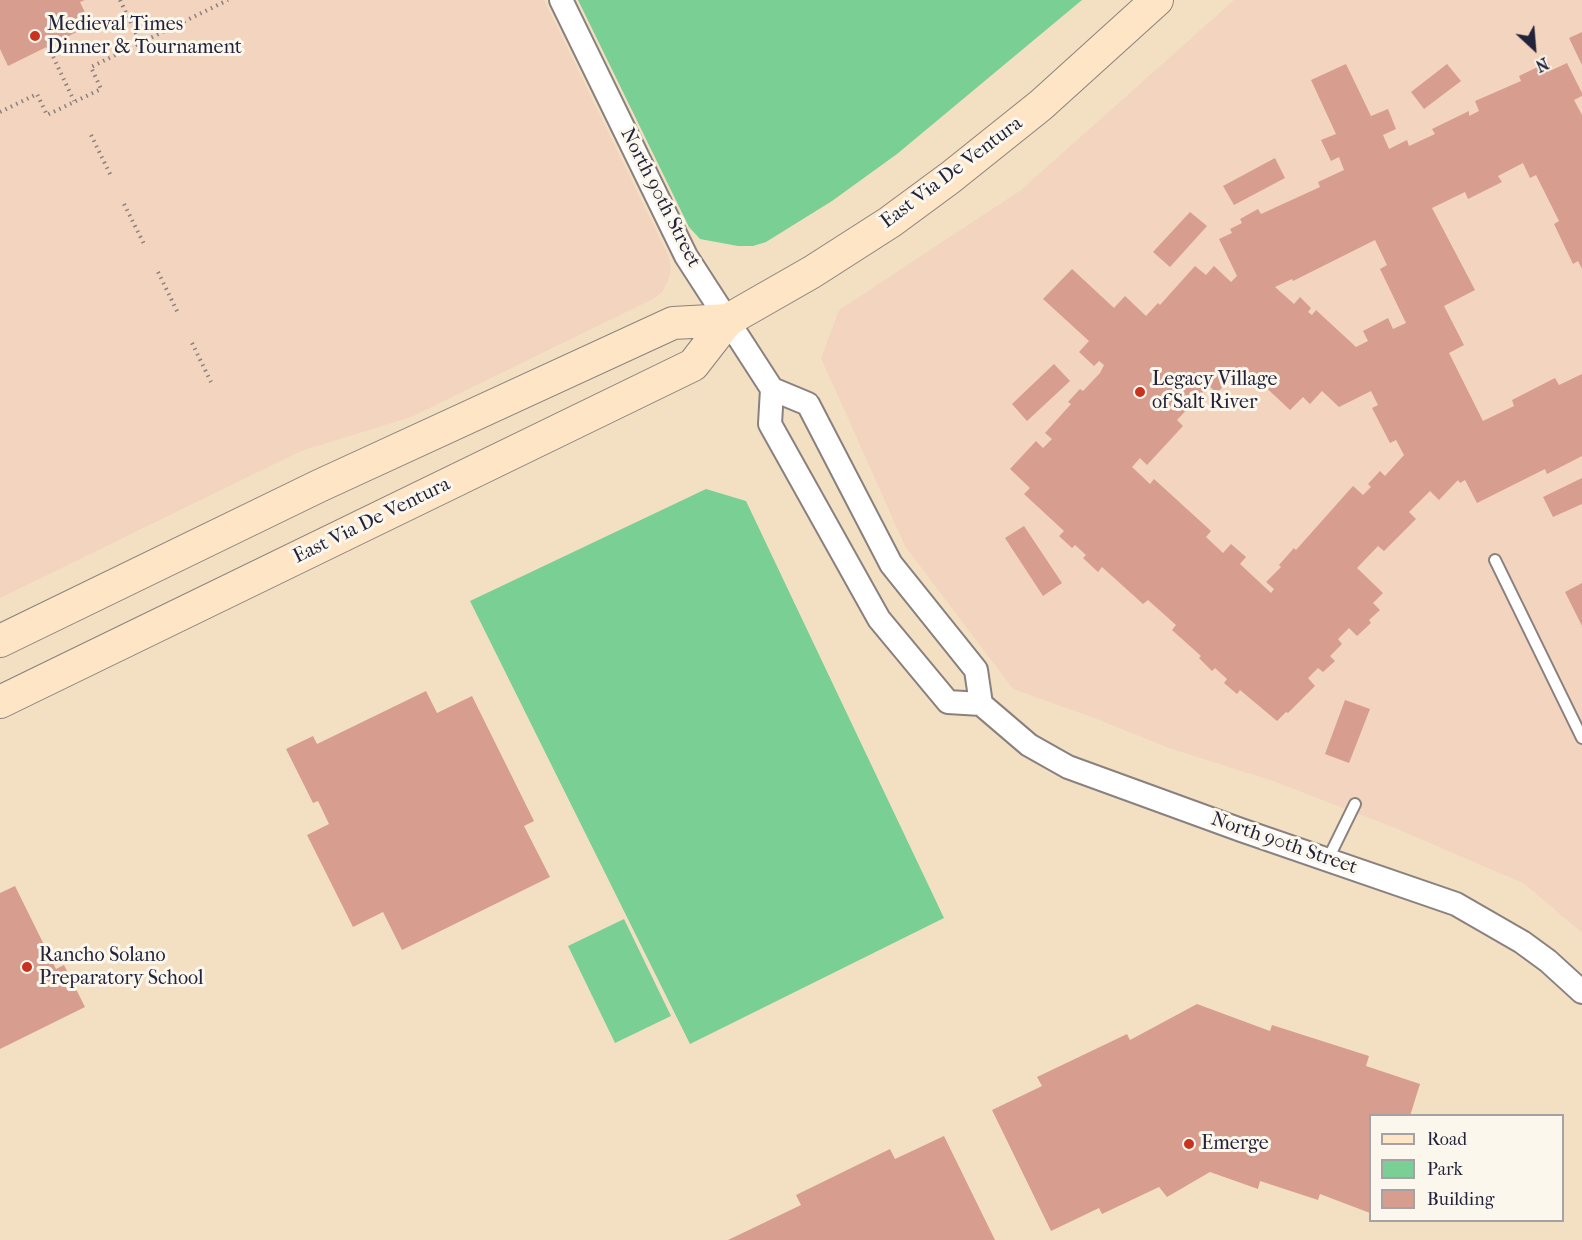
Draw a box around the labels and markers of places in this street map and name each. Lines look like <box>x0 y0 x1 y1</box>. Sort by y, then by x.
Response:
place label: Medieval Times Dinner & Tournament <box>47 13 242 60</box>
marker: Medieval Times Dinner & Tournament <box>28 29 42 43</box>
place label: Legacy Village of Salt River <box>1152 368 1277 415</box>
marker: Legacy Village of Salt River <box>1133 385 1147 399</box>
place label: Rancho Solano Preparatory School <box>39 944 204 991</box>
marker: Rancho Solano Preparatory School <box>20 960 34 974</box>
place label: Emerge <box>1201 1132 1269 1156</box>
marker: Emerge <box>1182 1137 1196 1151</box>

